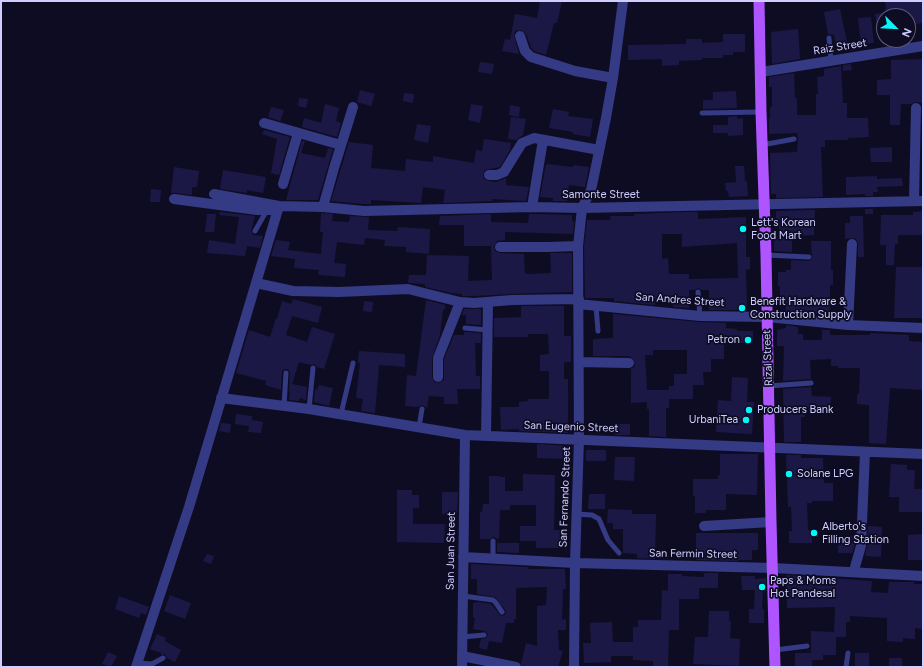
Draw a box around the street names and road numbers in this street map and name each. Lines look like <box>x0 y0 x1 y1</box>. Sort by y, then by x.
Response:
street label: Raiz Street <box>812 36 868 58</box>
street label: Samonte Street <box>562 188 640 202</box>
street label: San Andres Street <box>635 290 725 310</box>
street label: Rizal Street <box>760 330 776 386</box>
street label: San Eugenio Street <box>523 419 619 435</box>
street label: San Fernando Street <box>557 446 573 548</box>
street label: San Juan Street <box>444 512 458 590</box>
street label: San Fermin Street <box>649 547 737 561</box>

